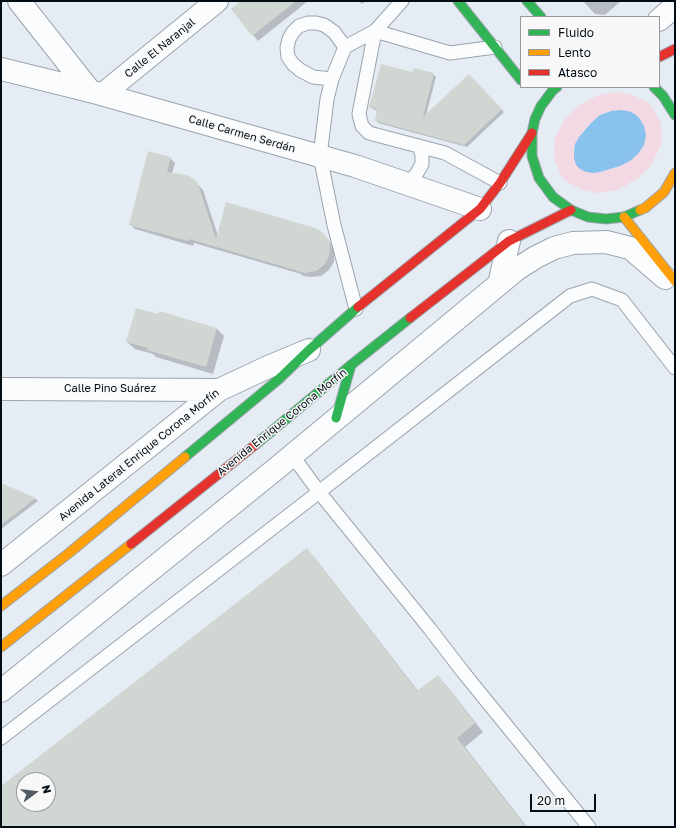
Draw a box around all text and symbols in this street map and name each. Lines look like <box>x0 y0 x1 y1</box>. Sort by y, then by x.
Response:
street label: Calle El Naranjal <box>122 15 198 81</box>
legend <box>520 16 660 88</box>
text: Fluido <box>558 25 594 40</box>
text: Lento <box>558 45 591 60</box>
text: Atasco <box>558 65 597 80</box>
street label: Calle Carmen Serdán <box>187 112 297 156</box>
street label: Avenida Enrique Corona Morfín <box>215 366 349 478</box>
street label: Calle Pino Suárez <box>64 382 156 396</box>
street label: Avenida Lateral Enrique Corona Morfín <box>56 386 222 524</box>
north arrow <box>16 772 56 812</box>
text: N <box>40 783 54 795</box>
scale bar <box>532 786 598 812</box>
text: 20 m <box>537 793 565 808</box>

